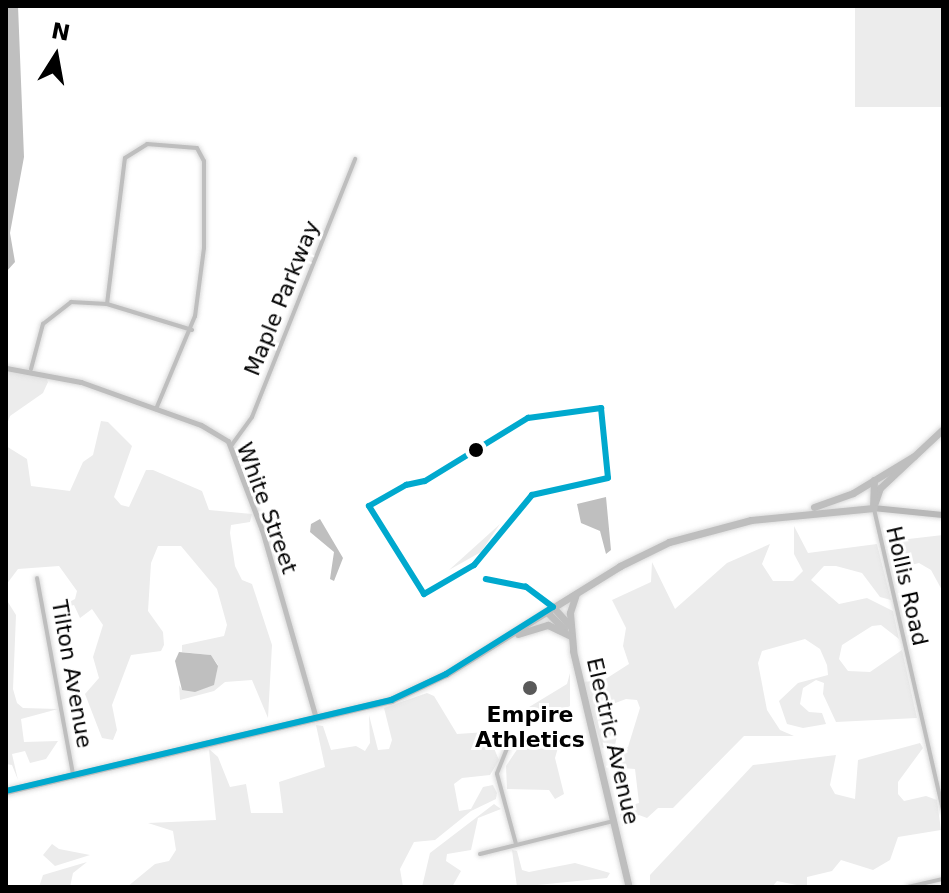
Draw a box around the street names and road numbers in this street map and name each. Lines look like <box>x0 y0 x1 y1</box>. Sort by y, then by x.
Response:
street label: Maple Parkway <box>239 217 325 379</box>
street label: White Street <box>231 439 303 577</box>
street label: Hollis Road <box>880 524 934 648</box>
street label: Tilton Avenue <box>46 598 98 750</box>
street label: Electric Avenue <box>581 655 645 827</box>

